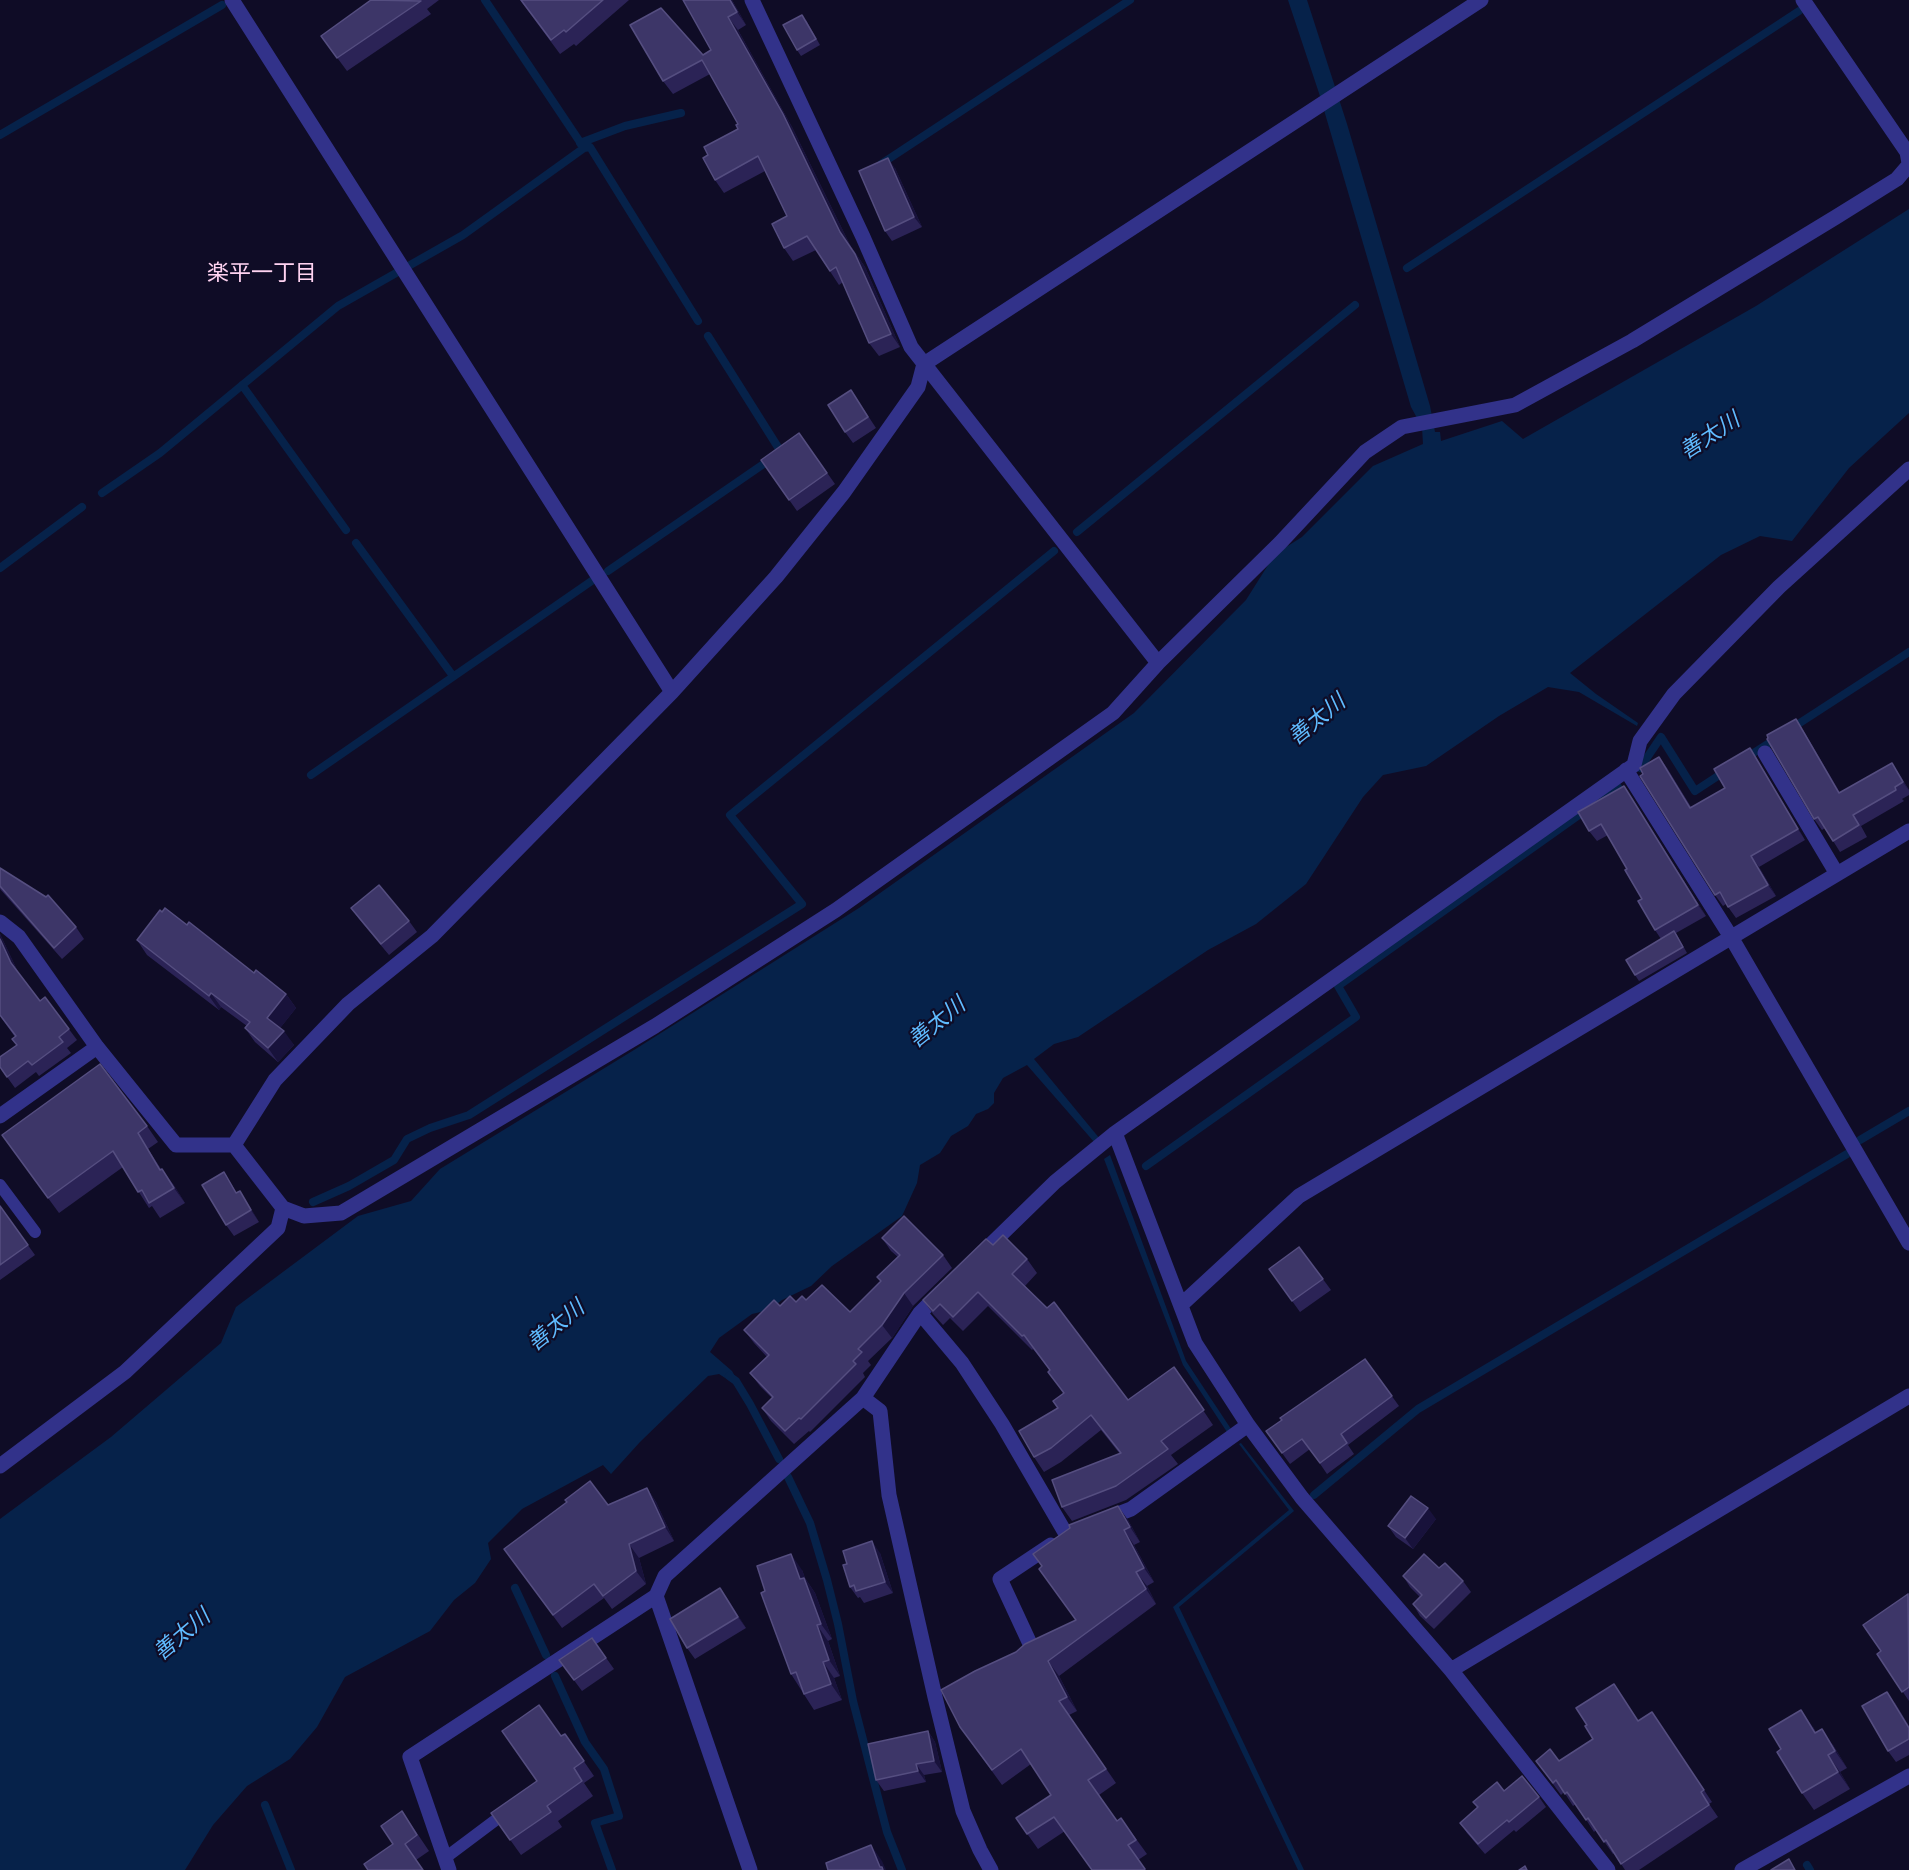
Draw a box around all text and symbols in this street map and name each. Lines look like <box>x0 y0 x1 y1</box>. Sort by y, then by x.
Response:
district label: 楽平一丁目 <box>207 261 317 287</box>
water label: 善太川 <box>1675 407 1745 465</box>
water label: 善太川 <box>1283 689 1351 751</box>
water label: 善太川 <box>903 992 971 1054</box>
water label: 善太川 <box>522 1295 590 1357</box>
water label: 善太川 <box>148 1604 216 1666</box>

